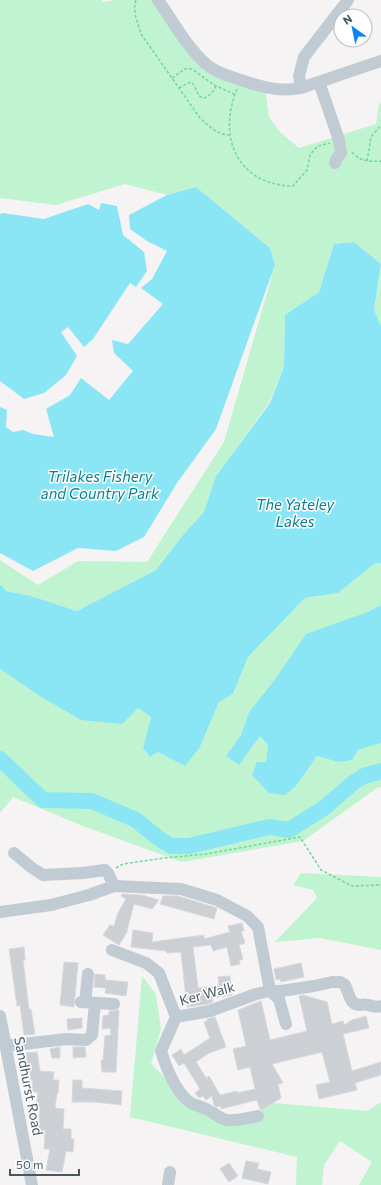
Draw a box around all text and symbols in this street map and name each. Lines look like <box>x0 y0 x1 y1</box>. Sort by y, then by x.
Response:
north arrow <box>333 8 373 48</box>
text: N <box>340 11 354 27</box>
water label: Trilakes Fishery and Country Park <box>41 467 160 502</box>
water label: The Yateley Lakes <box>256 495 335 530</box>
street label: Ker Walk <box>177 977 237 1009</box>
street label: Sandhurst Road <box>11 1035 47 1137</box>
scale bar <box>10 1151 79 1177</box>
text: 50 m <box>16 1157 44 1171</box>

